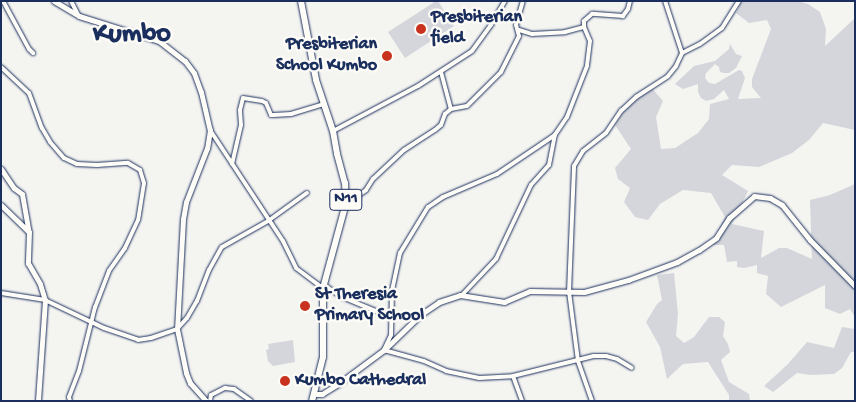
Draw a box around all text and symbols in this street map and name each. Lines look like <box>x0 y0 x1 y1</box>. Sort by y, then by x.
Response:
place label: Presbiterian field <box>431 8 522 50</box>
district label: Kumbo <box>93 18 171 52</box>
marker: Presbiterian field <box>415 23 427 35</box>
place label: Presbiterian School Kumbo <box>276 35 377 78</box>
marker: Presbiterian School Kumbo <box>381 50 393 62</box>
road number: N11 <box>328 186 364 214</box>
place label: St Theresia Primary School <box>315 285 424 328</box>
marker: St Theresia Primary School <box>299 300 311 312</box>
place label: Kumbo Cathedral <box>295 370 426 392</box>
marker: Kumbo Cathedral <box>279 375 291 387</box>

